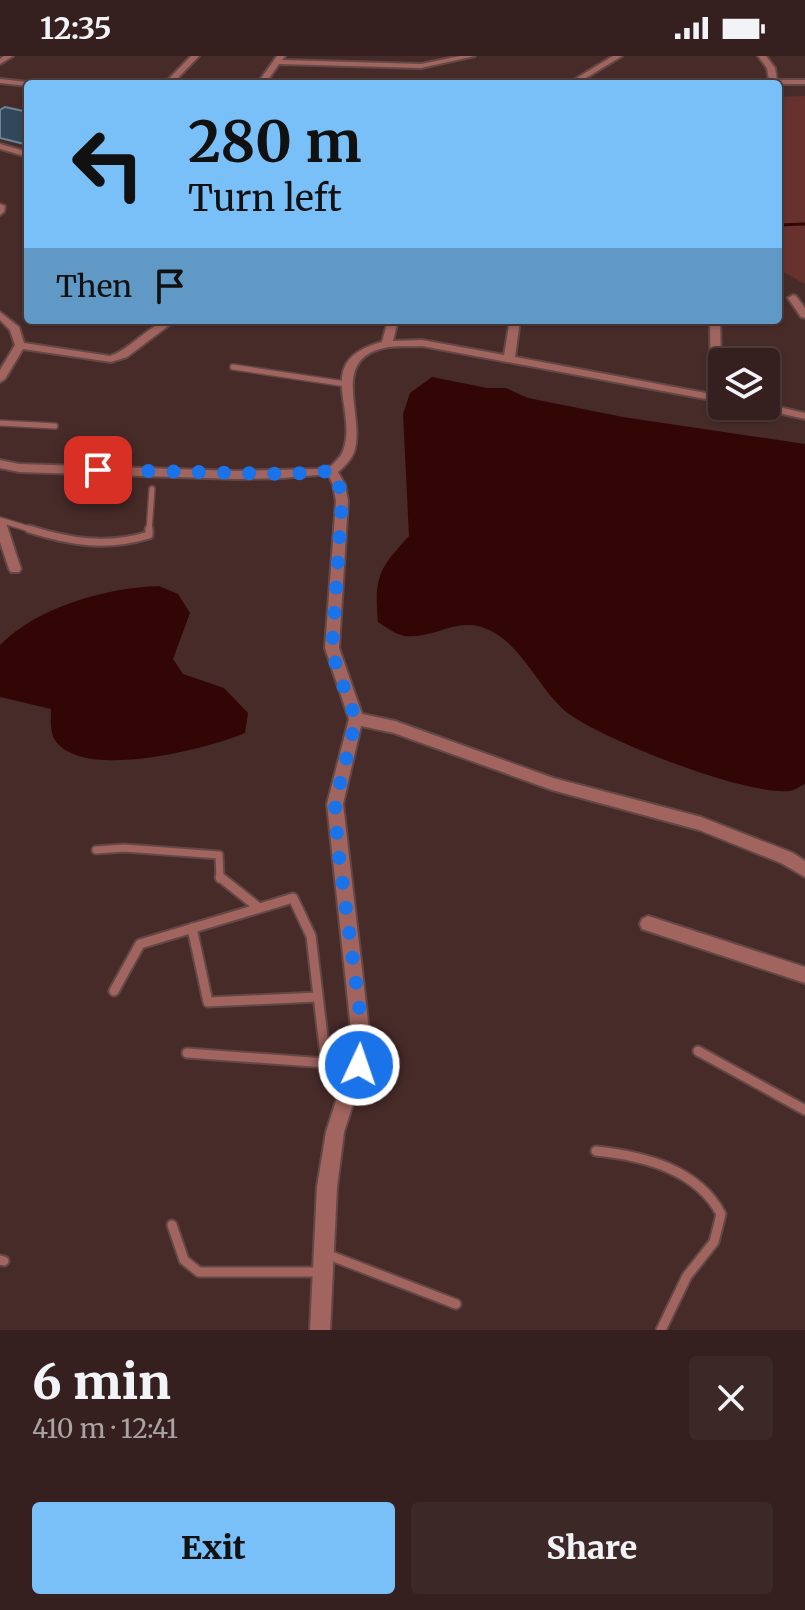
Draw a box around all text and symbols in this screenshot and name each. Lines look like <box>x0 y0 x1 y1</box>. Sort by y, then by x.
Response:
text: 12:35 <box>40 9 111 47</box>
text: 280 m <box>188 107 362 177</box>
icon: left <box>56 112 160 216</box>
text: Turn left <box>188 176 342 221</box>
icon: arrive <box>148 264 192 308</box>
text: Then <box>56 267 132 305</box>
map controls <box>708 348 780 420</box>
button: layers <box>708 348 780 420</box>
pin <box>64 436 132 504</box>
icon: arrive <box>76 448 120 492</box>
position arrow <box>317 1023 401 1107</box>
text: 6 min <box>32 1352 171 1412</box>
button: close <box>689 1356 773 1440</box>
text: 410 m · 12:41 <box>32 1412 178 1445</box>
button: Exit <box>32 1502 395 1594</box>
button: Share <box>411 1502 773 1594</box>

